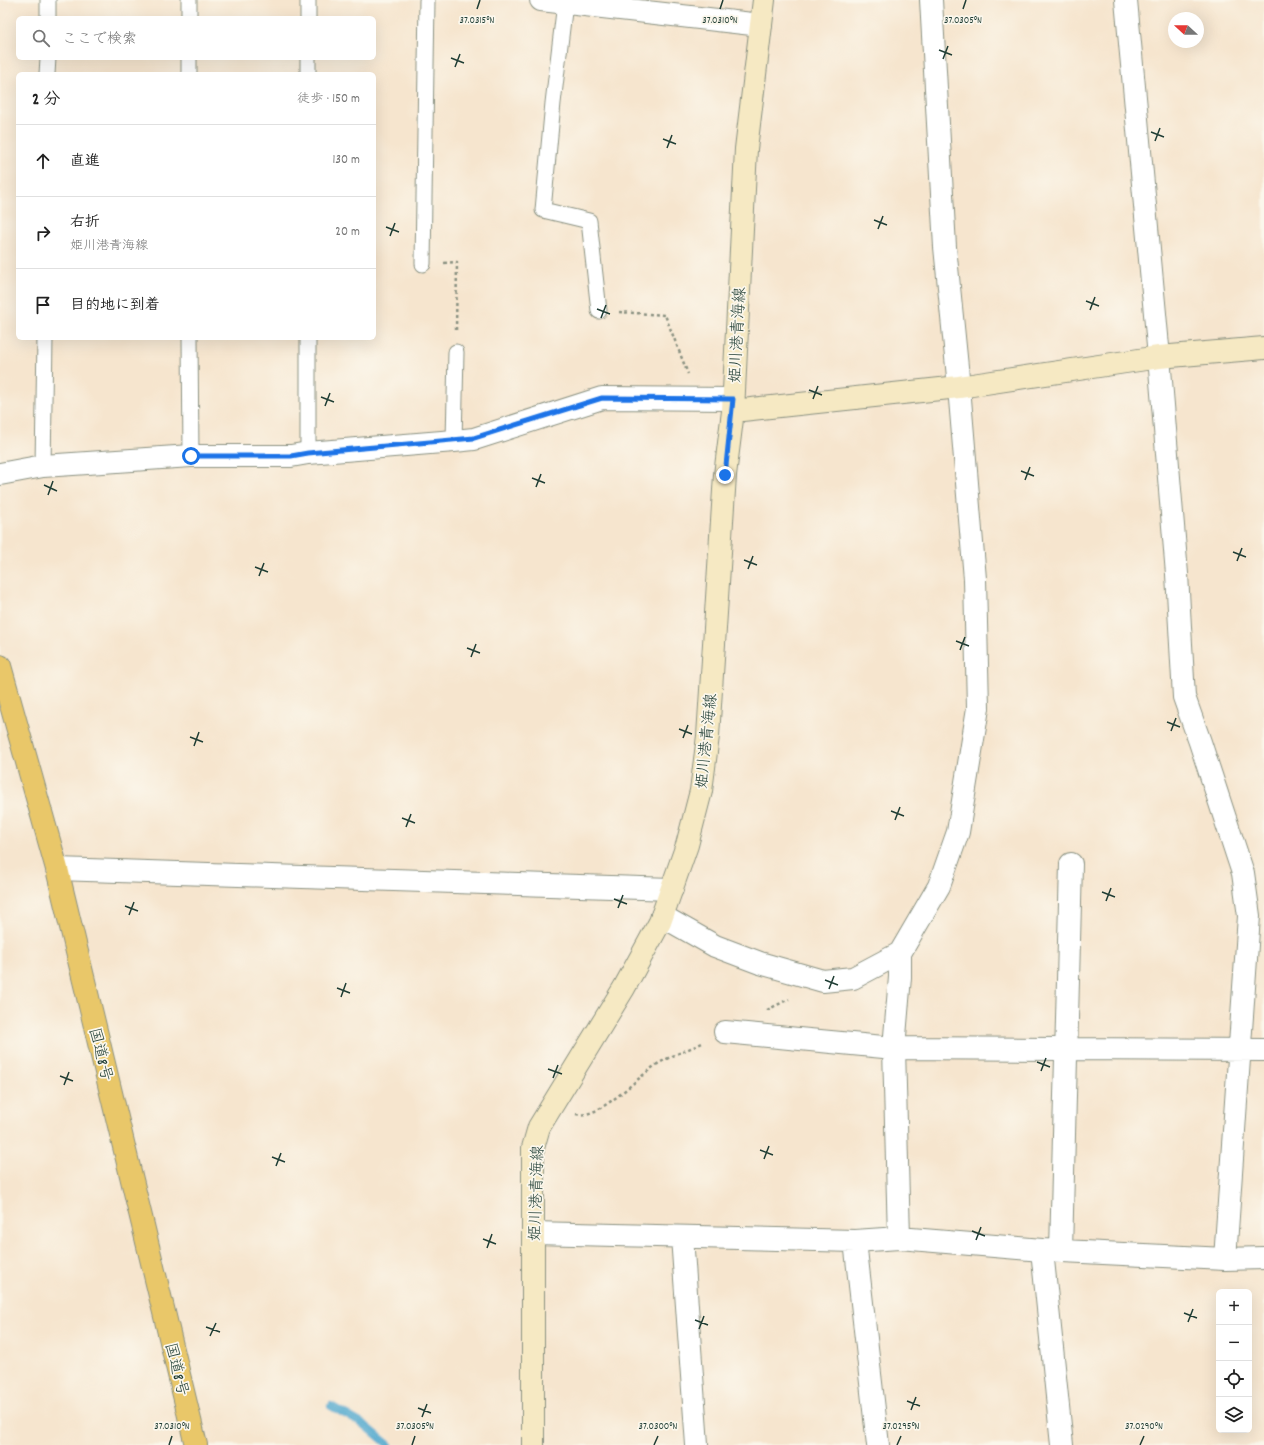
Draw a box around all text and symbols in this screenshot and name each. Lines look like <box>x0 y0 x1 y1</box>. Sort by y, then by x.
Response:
north arrow <box>1168 12 1204 48</box>
text: 37.0315°N <box>460 14 494 28</box>
text: 37.0310°N <box>702 14 738 28</box>
text: 37.0305°N <box>944 14 982 28</box>
search box <box>16 16 376 60</box>
icon: search <box>30 27 52 49</box>
text: ここで検索 <box>62 29 137 51</box>
text: 2 分 <box>32 89 60 113</box>
text: 徒歩 · 150 m <box>297 90 360 109</box>
icon: ahead <box>32 150 54 172</box>
text: 直進 <box>70 151 100 173</box>
text: 130 m <box>332 151 360 170</box>
text: 右折 <box>70 212 100 234</box>
icon: right <box>32 222 54 244</box>
text: 20 m <box>335 223 360 242</box>
text: 姫川港青海線 <box>70 237 148 256</box>
street label: 姫川港青海線 <box>724 287 752 384</box>
icon: arrive <box>32 294 54 316</box>
text: 目的地に到着 <box>70 295 160 317</box>
route start <box>182 447 200 465</box>
route end <box>716 466 734 484</box>
street label: 姫川港青海線 <box>691 692 724 790</box>
street label: 国道8号 <box>82 1025 117 1084</box>
street label: 姫川港青海線 <box>524 1145 551 1241</box>
map controls <box>1216 1289 1252 1433</box>
button: + <box>1216 1289 1252 1325</box>
button: − <box>1216 1325 1252 1361</box>
street label: 国道8号 <box>158 1340 193 1399</box>
button: locate <box>1216 1361 1252 1397</box>
button: layers <box>1216 1397 1252 1433</box>
text: 37.0310°N <box>154 1420 190 1434</box>
text: 37.0305°N <box>396 1420 434 1434</box>
text: 37.0300°N <box>639 1420 677 1434</box>
text: 37.0295°N <box>882 1420 920 1434</box>
text: 37.0290°N <box>1125 1420 1163 1434</box>

